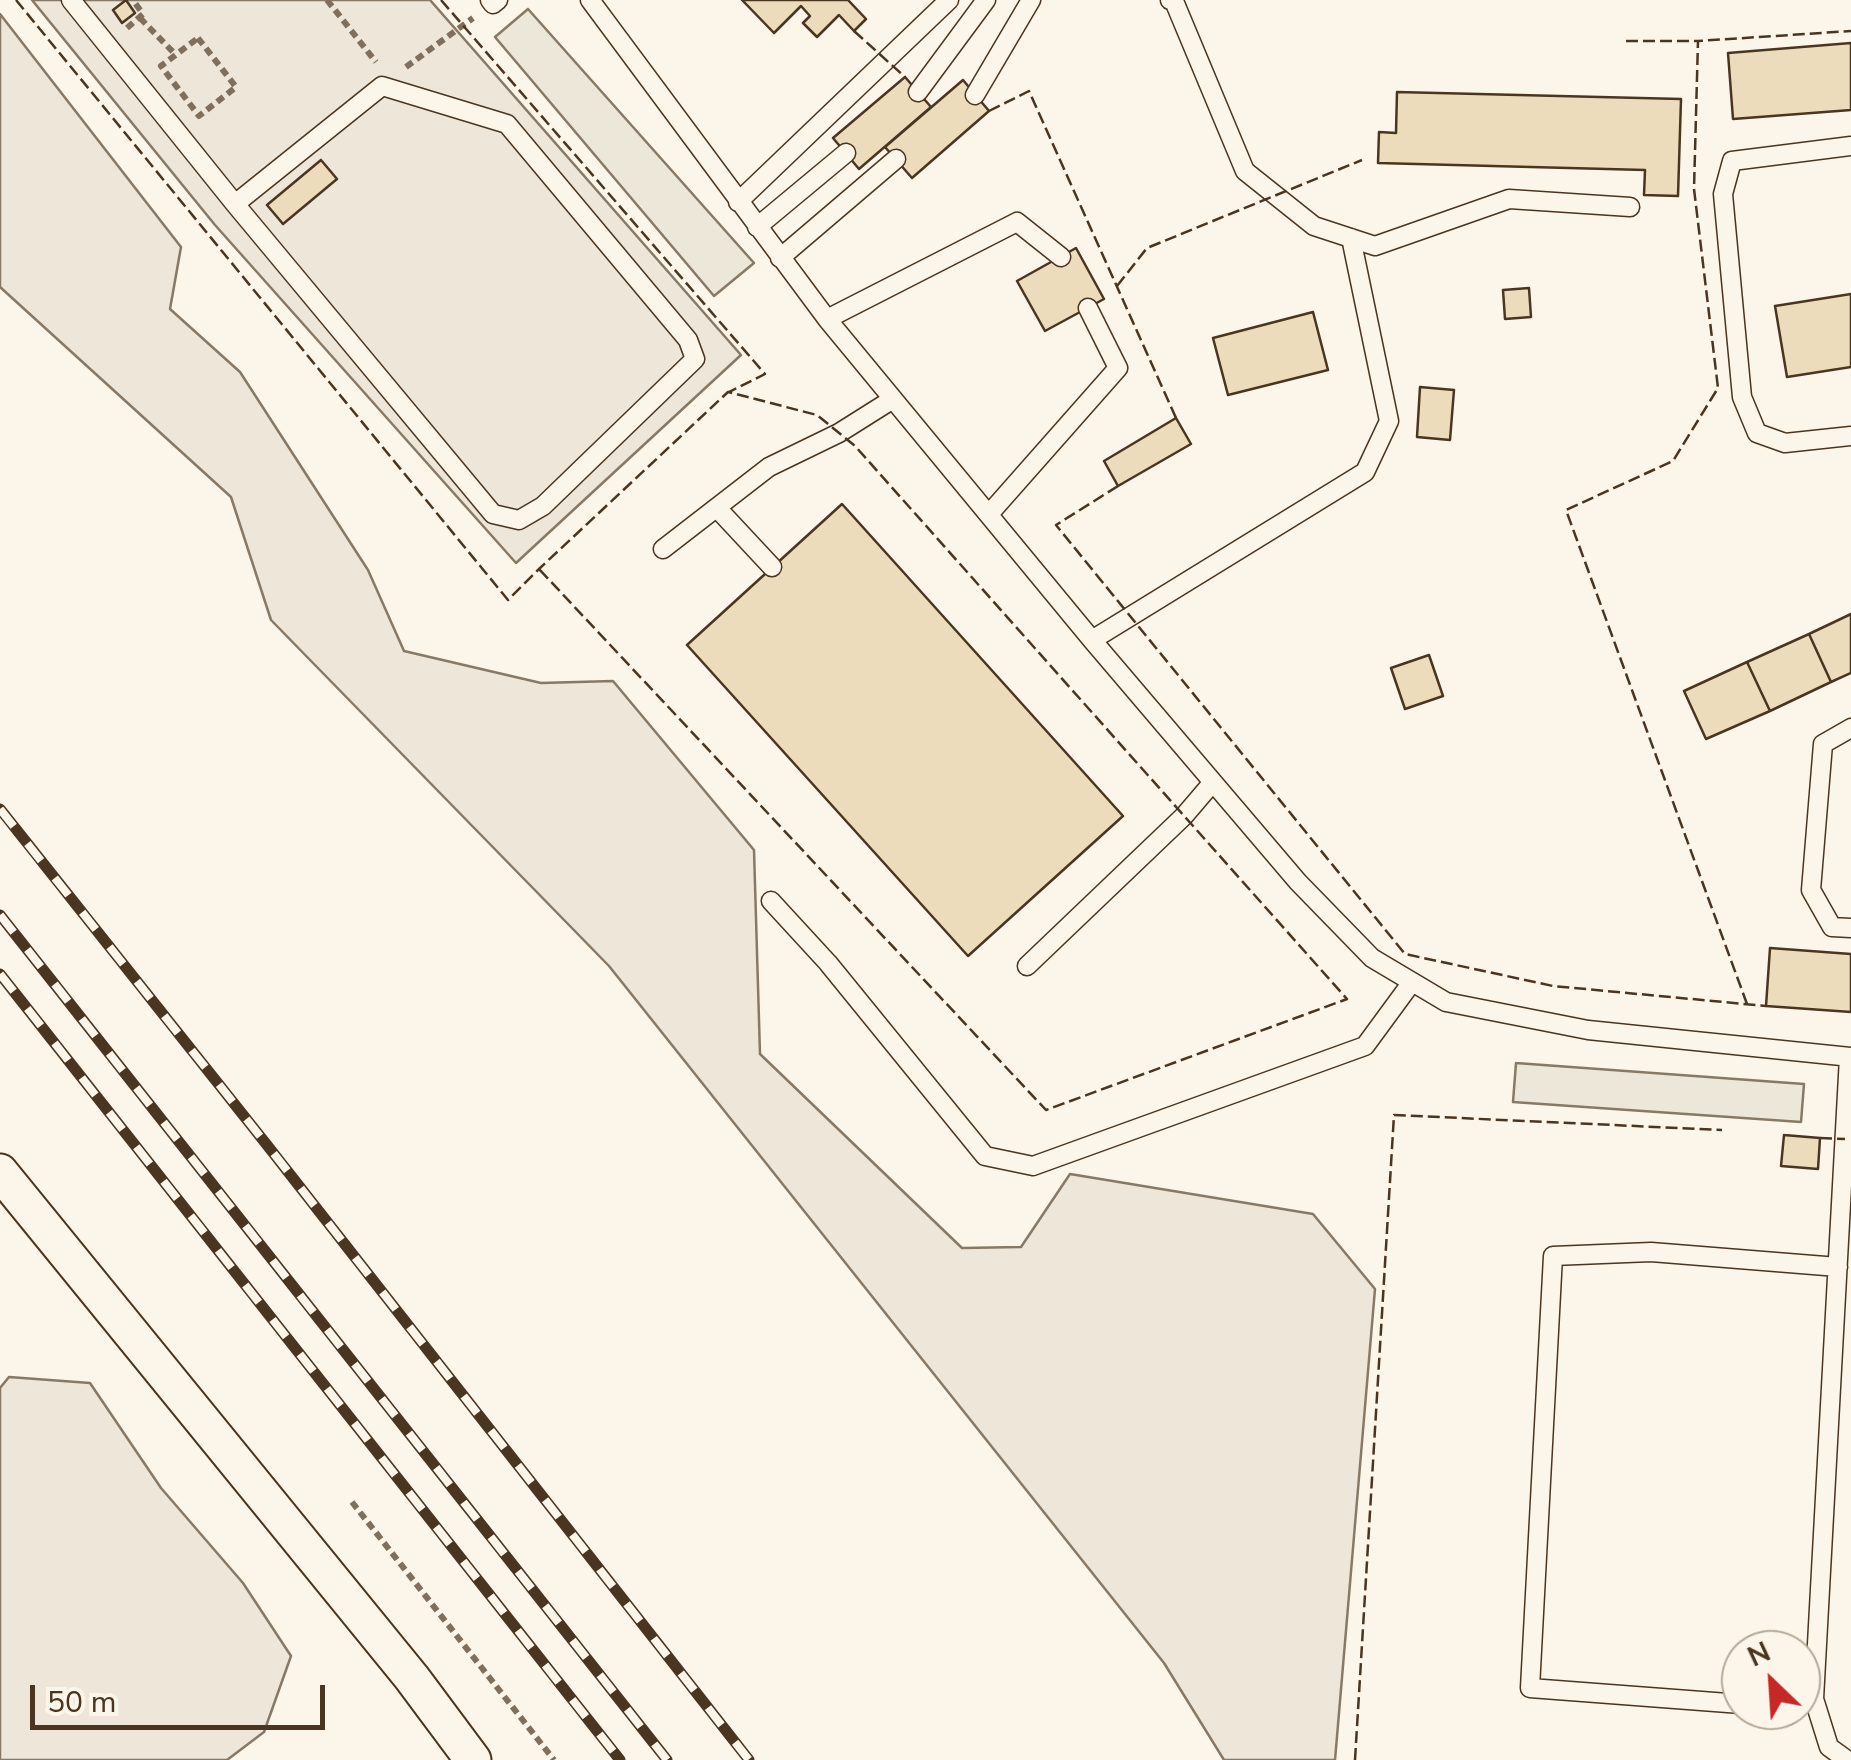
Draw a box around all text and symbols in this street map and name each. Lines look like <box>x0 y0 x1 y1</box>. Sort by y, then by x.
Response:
north arrow <box>1721 1630 1821 1730</box>
text: N <box>1742 1633 1777 1676</box>
scale bar <box>35 1665 330 1727</box>
text: 50 m <box>47 1682 116 1723</box>

